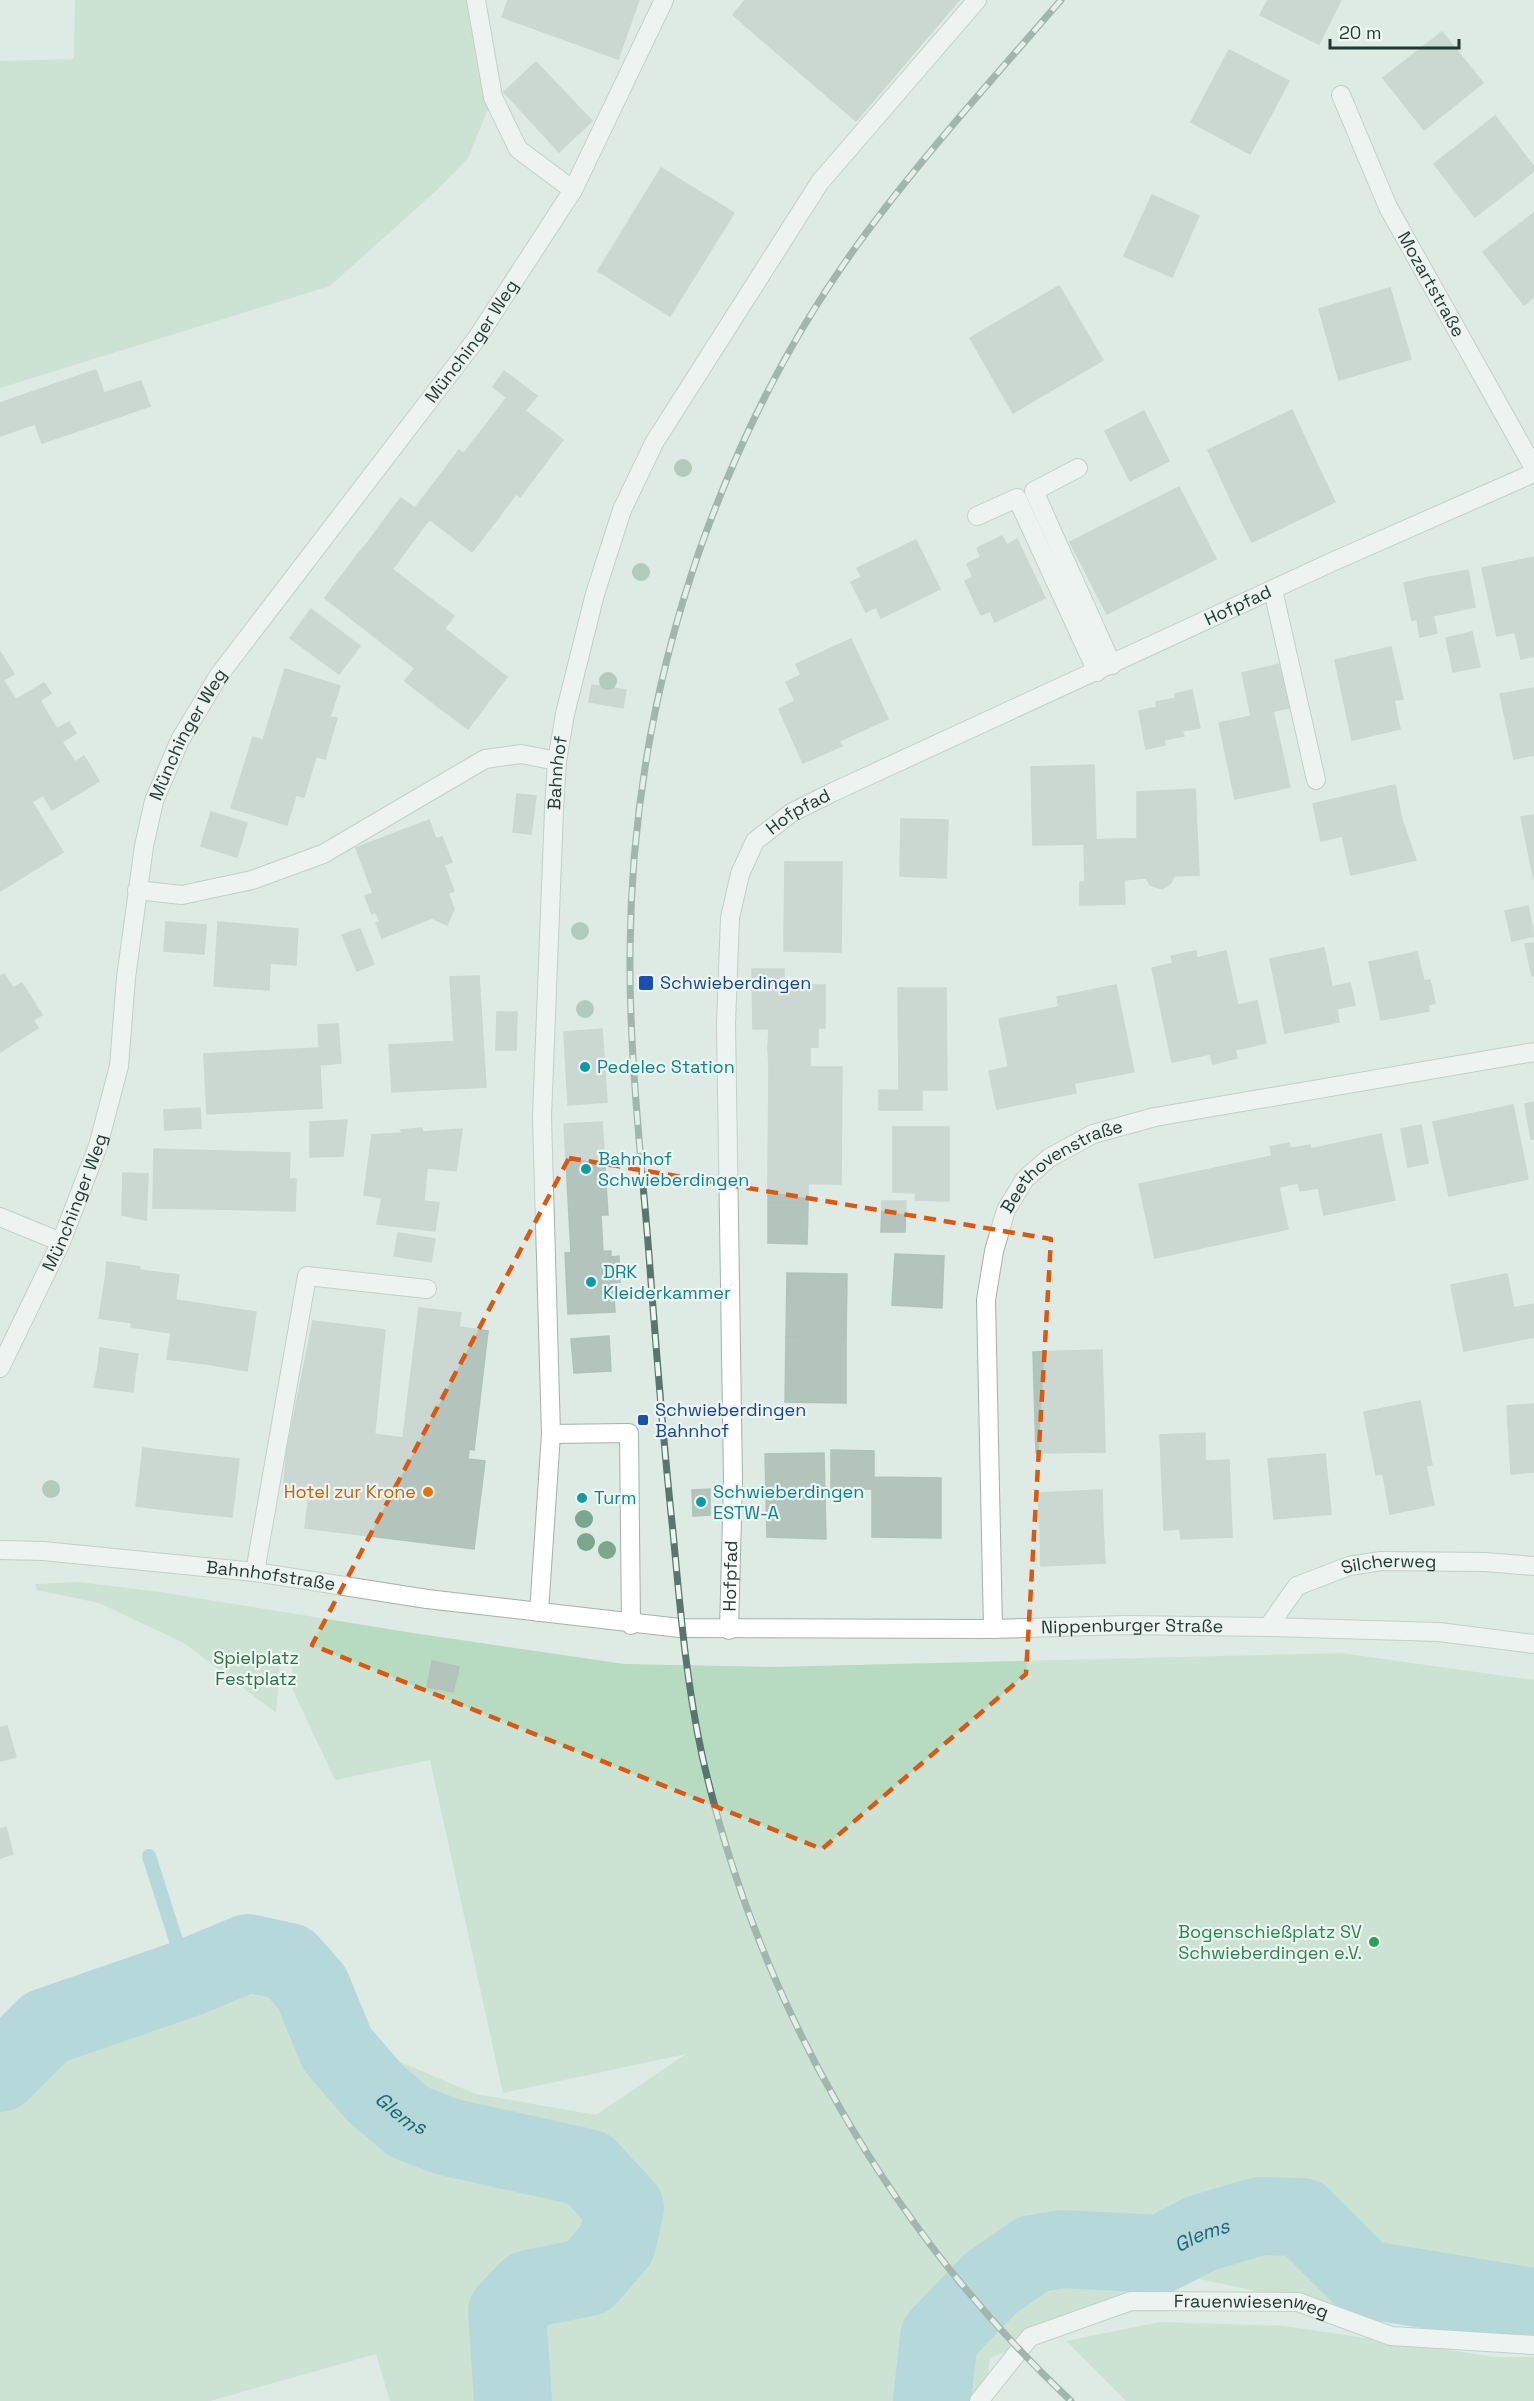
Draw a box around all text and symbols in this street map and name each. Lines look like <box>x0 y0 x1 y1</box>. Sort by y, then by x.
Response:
scale bar <box>1330 12 1459 50</box>
text: 20 m <box>1339 21 1382 44</box>
street label: Mozartstraße <box>1393 227 1470 341</box>
street label: Münchinger Weg <box>420 275 523 407</box>
street label: Hofpfad <box>1201 580 1275 630</box>
street label: Münchinger Weg <box>144 663 231 804</box>
street label: Bahnhof <box>542 734 572 811</box>
street label: Hofpfad <box>761 783 834 839</box>
place label: Schwieberdingen <box>660 971 811 994</box>
marker: Schwieberdingen <box>637 974 655 992</box>
place label: Pedelec Station <box>597 1055 735 1078</box>
marker: Pedelec Station <box>578 1060 592 1074</box>
street label: Beethovenstraße <box>995 1114 1125 1217</box>
street label: Münchinger Weg <box>37 1131 112 1275</box>
place label: Bahnhof Schwieberdingen <box>598 1147 749 1191</box>
marker: Bahnhof Schwieberdingen <box>579 1162 593 1176</box>
place label: DRK Kleiderkammer <box>603 1260 731 1304</box>
marker: DRK Kleiderkammer <box>584 1275 598 1289</box>
place label: Schwieberdingen Bahnhof <box>655 1398 806 1442</box>
marker: Schwieberdingen Bahnhof <box>636 1413 650 1427</box>
place label: Hotel zur Krone <box>284 1480 416 1503</box>
place label: Schwieberdingen ESTW-A <box>713 1480 864 1524</box>
marker: Hotel zur Krone <box>421 1485 435 1499</box>
place label: Turm <box>594 1486 636 1509</box>
marker: Turm <box>575 1491 589 1505</box>
marker: Schwieberdingen ESTW-A <box>694 1495 708 1509</box>
street label: Hofpfad <box>717 1540 742 1612</box>
street label: Silcherweg <box>1337 1549 1437 1579</box>
street label: Bahnhofstraße <box>205 1555 337 1595</box>
street label: Nippenburger Straße <box>1041 1613 1223 1639</box>
park label: Spielplatz Festplatz <box>213 1646 299 1690</box>
place label: Bogenschießplatz SV Schwieberdingen e.V. <box>1178 1920 1362 1964</box>
marker: Bogenschießplatz SV Schwieberdingen e.V. <box>1367 1935 1381 1949</box>
water label: Glems <box>370 2086 431 2141</box>
water label: Glems <box>1169 2212 1234 2258</box>
street label: Frauenwiesenweg <box>1174 2289 1332 2323</box>

